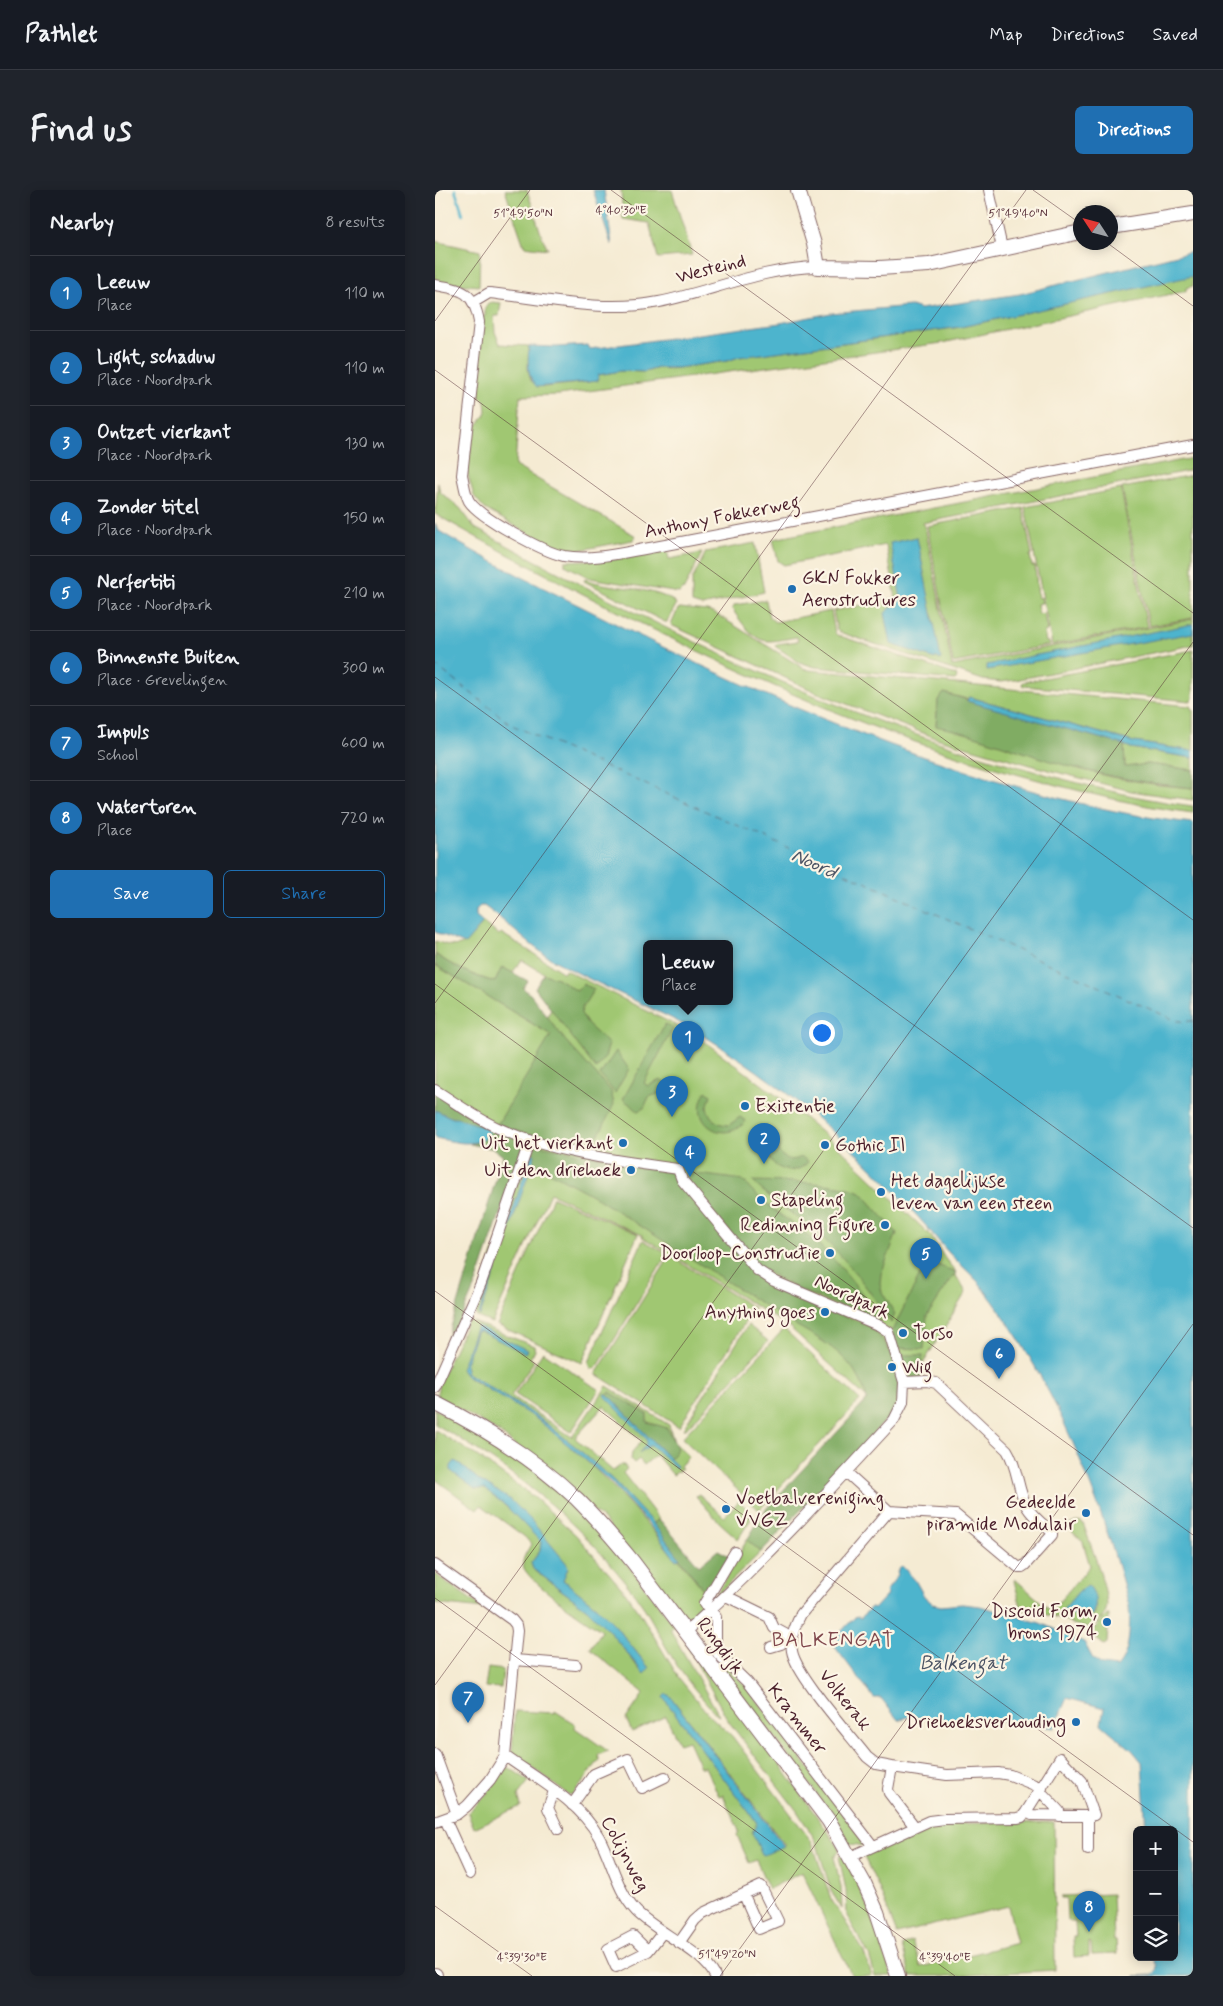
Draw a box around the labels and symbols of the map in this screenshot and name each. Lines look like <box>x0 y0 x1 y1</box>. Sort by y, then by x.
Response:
text: 4°40'30"E <box>595 203 647 219</box>
north arrow <box>1073 205 1118 250</box>
text: 51°49'50"N <box>493 206 553 222</box>
text: 51°49'40"N <box>988 206 1048 222</box>
street label: Westeind <box>673 248 749 290</box>
street label: Anthony Fokkerweg <box>642 490 802 547</box>
place label: GKN Fokker Aerostructures <box>802 566 916 613</box>
marker: GKN Fokker Aerostructures <box>786 583 798 595</box>
water label: Noord <box>787 842 842 887</box>
your location <box>809 1020 835 1046</box>
pin: 1 <box>672 1021 704 1062</box>
pin: 3 <box>656 1076 688 1117</box>
place label: Existentie <box>755 1094 835 1119</box>
marker: Existentie <box>739 1100 751 1112</box>
pin: 2 <box>748 1123 780 1164</box>
place label: Uit het vierkant <box>481 1131 613 1156</box>
place label: Gothic II <box>835 1133 906 1158</box>
pin: 4 <box>674 1136 706 1177</box>
marker: Uit het vierkant <box>617 1137 629 1149</box>
marker: Gothic II <box>819 1139 831 1151</box>
place label: Uit den driehoek <box>484 1158 621 1183</box>
marker: Uit den driehoek <box>625 1164 637 1176</box>
place label: Het dagelijkse leven van een steen <box>891 1169 1052 1216</box>
marker: Het dagelijkse leven van een steen <box>875 1186 887 1198</box>
place label: Stapeling <box>771 1188 844 1216</box>
marker: Stapeling <box>755 1194 767 1206</box>
place label: Redinning Figure <box>740 1213 875 1241</box>
marker: Redinning Figure <box>879 1219 891 1231</box>
pin: 5 <box>910 1238 942 1279</box>
place label: Doorloop-Constructie <box>660 1241 820 1266</box>
marker: Doorloop-Constructie <box>824 1247 836 1259</box>
street label: Noordpark <box>810 1269 894 1325</box>
place label: Anything goes <box>705 1300 816 1328</box>
marker: Anything goes <box>819 1306 831 1318</box>
place label: Torso <box>913 1321 953 1346</box>
marker: Torso <box>897 1327 909 1339</box>
pin: 6 <box>983 1338 1015 1379</box>
place label: Wig <box>902 1355 932 1383</box>
marker: Wig <box>886 1361 898 1373</box>
place label: Voetbalvereniging VVGZ <box>736 1486 884 1533</box>
place label: Gedeelde piramide Modulair <box>926 1490 1076 1537</box>
marker: Voetbalvereniging VVGZ <box>720 1503 732 1515</box>
marker: Gedeelde piramide Modulair <box>1080 1507 1092 1519</box>
place label: Discoid Form, brons 1974 <box>991 1599 1097 1646</box>
street label: Ringdijk <box>689 1612 750 1681</box>
marker: Discoid Form, brons 1974 <box>1101 1616 1113 1628</box>
district label: BALKENGAT <box>772 1627 894 1654</box>
water label: Balkengat <box>920 1650 1009 1679</box>
street label: Volkerak <box>813 1664 877 1736</box>
street label: Krammer <box>762 1679 833 1760</box>
pin: 7 <box>452 1682 484 1723</box>
place label: Driehoeksverhouding <box>905 1710 1066 1737</box>
marker: Driehoeksverhouding <box>1070 1716 1082 1728</box>
street label: Colijnweg <box>594 1812 655 1897</box>
pin: 8 <box>1073 1891 1105 1932</box>
text: 51°49'20"N <box>698 1947 756 1963</box>
text: 4°39'30"E <box>497 1950 547 1966</box>
text: 4°39'40"E <box>919 1950 971 1966</box>

